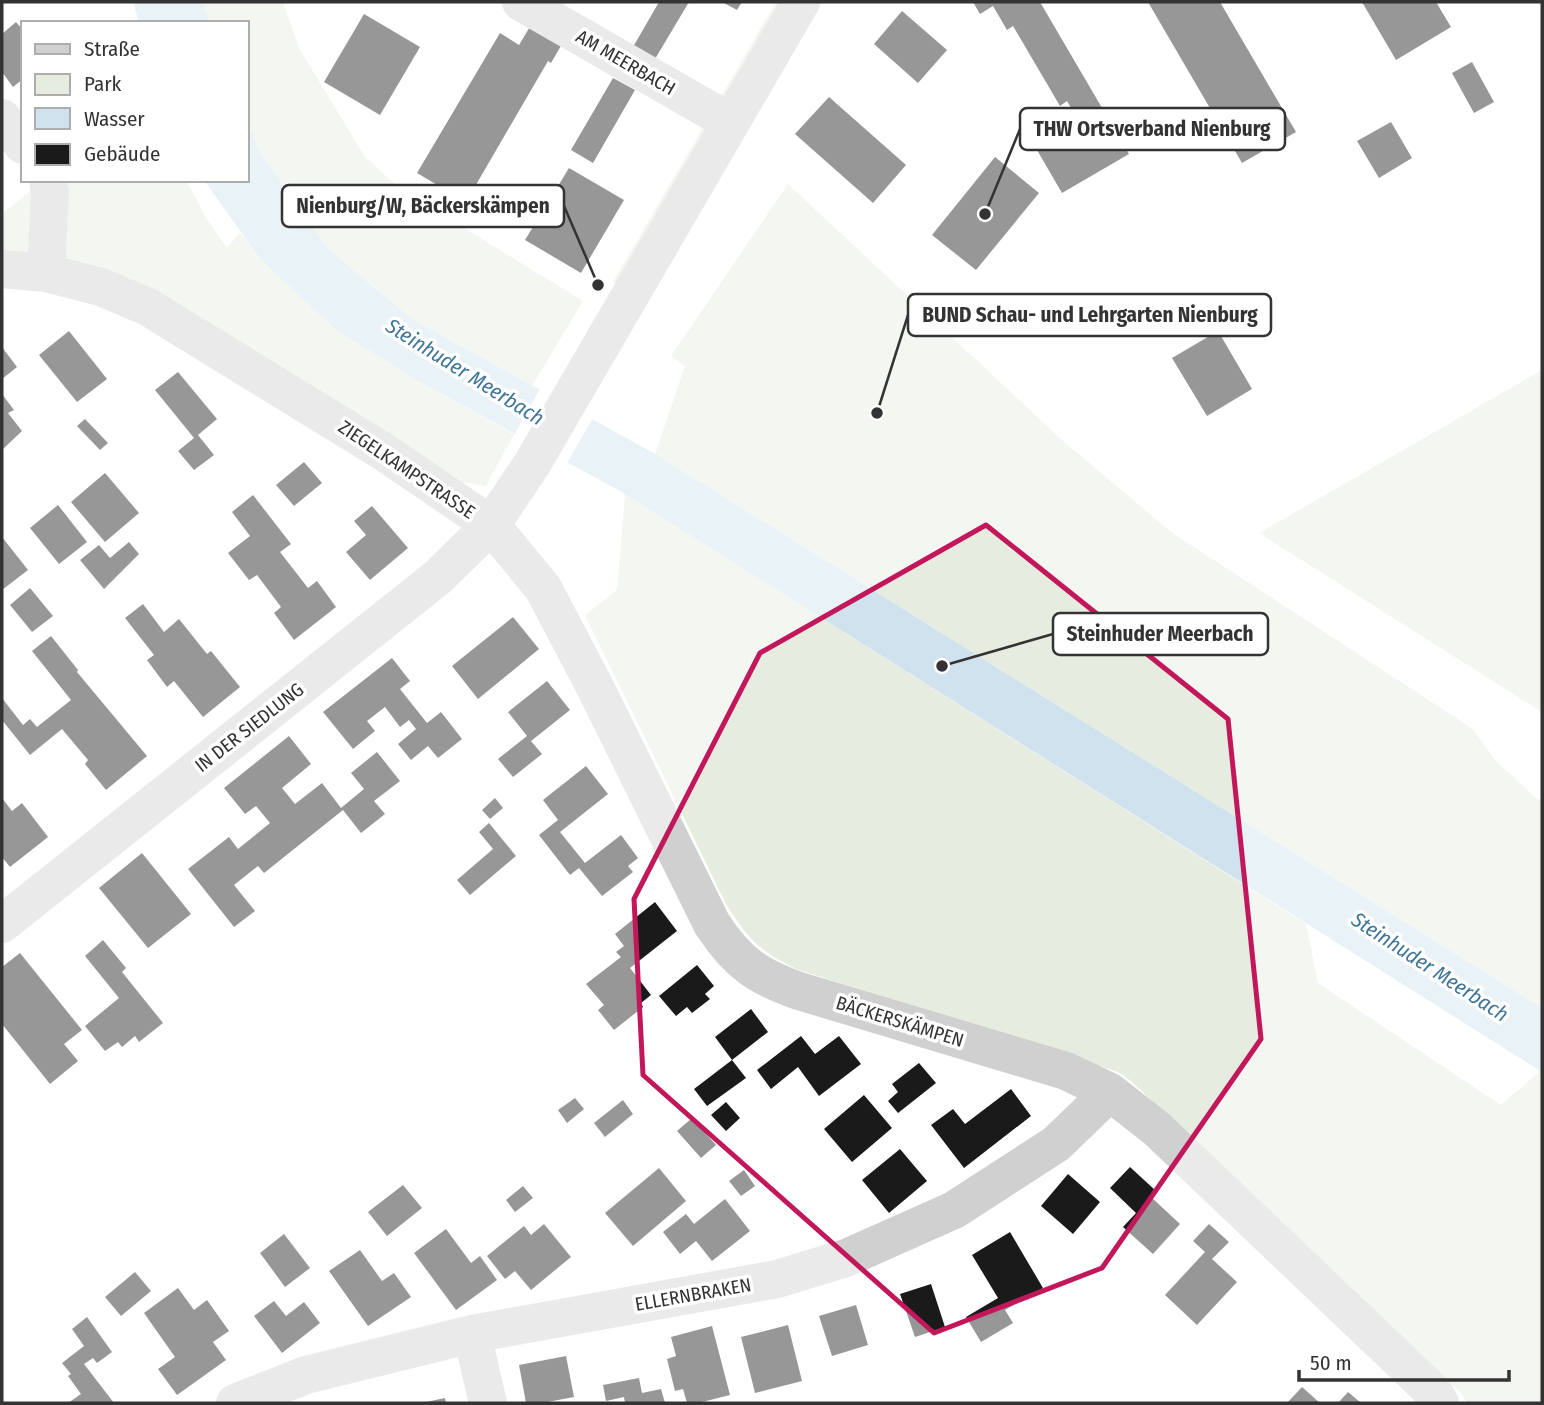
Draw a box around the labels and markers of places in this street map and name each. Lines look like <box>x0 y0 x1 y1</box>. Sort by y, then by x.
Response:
callout: THW Ortsverband Nienburg <box>1020 108 1285 150</box>
callout: Nienburg/W, Bäckerskämpen <box>282 185 564 227</box>
callout: BUND Schau- und Lehrgarten Nienburg <box>908 294 1271 336</box>
callout: Steinhuder Meerbach <box>1053 613 1268 655</box>

